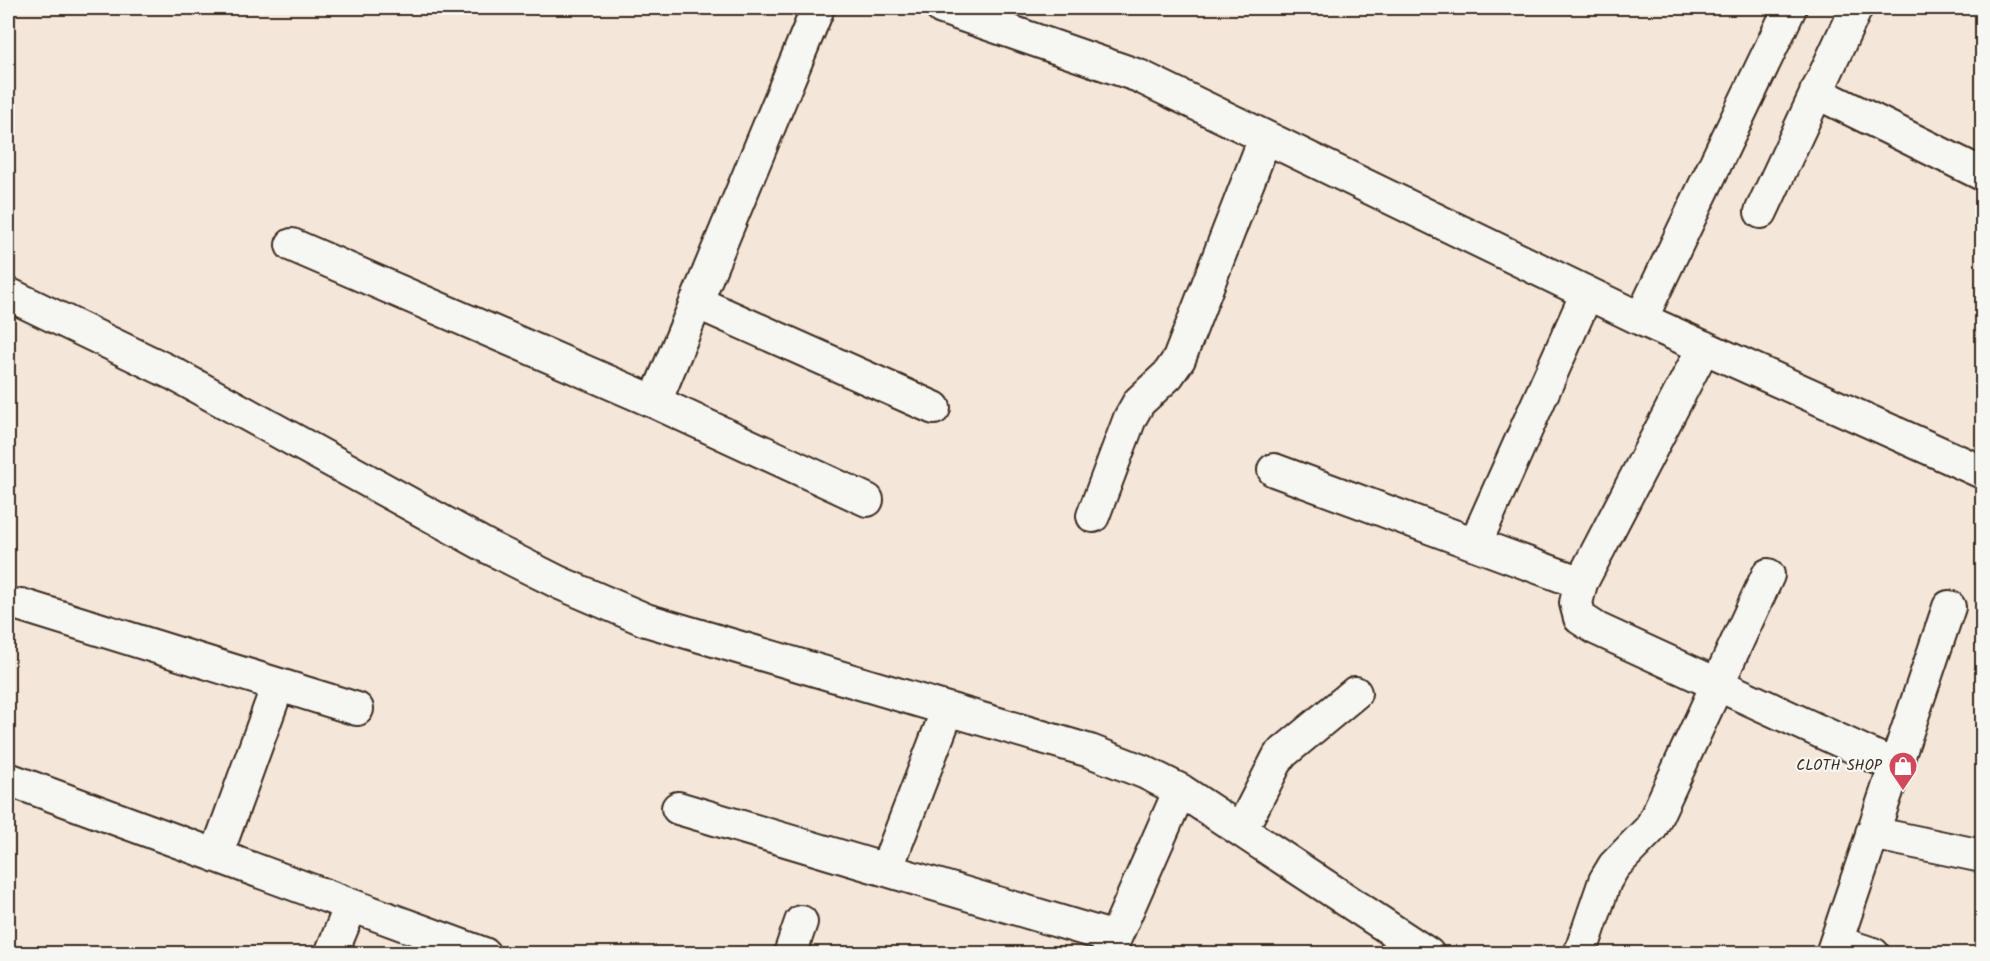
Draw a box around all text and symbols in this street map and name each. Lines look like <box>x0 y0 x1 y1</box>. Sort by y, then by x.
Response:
shop icon: CLOTH SHOP <box>1887 750 1919 792</box>
place label: CLOTH SHOP <box>1796 754 1883 778</box>

